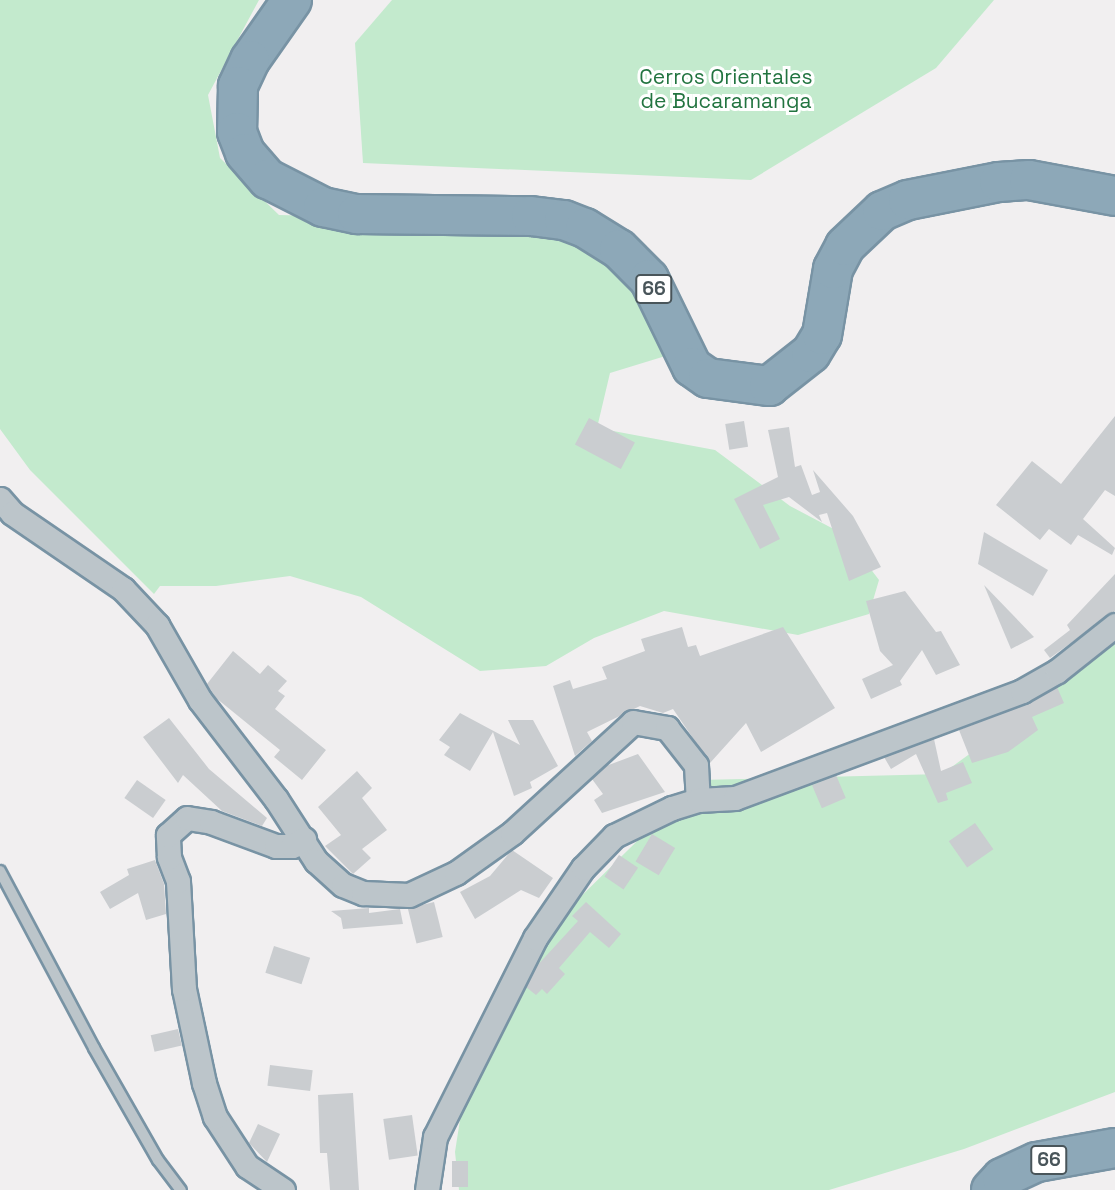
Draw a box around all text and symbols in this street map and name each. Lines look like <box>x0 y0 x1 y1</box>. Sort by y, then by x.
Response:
park label: Cerros Orientales de Bucaramanga <box>639 64 813 114</box>
road number: 66 <box>635 274 673 304</box>
road number: 66 <box>1030 1144 1068 1176</box>

